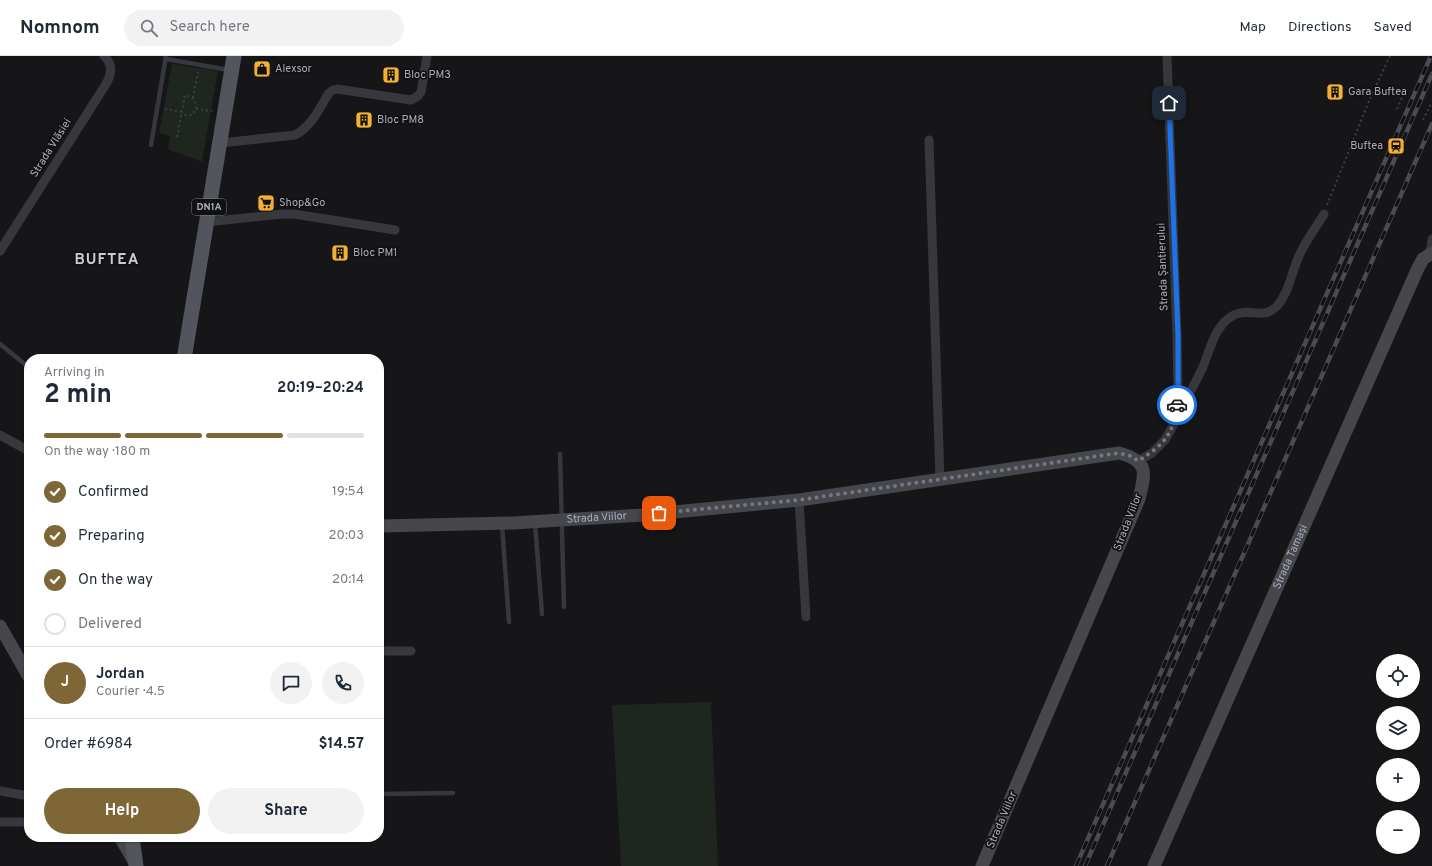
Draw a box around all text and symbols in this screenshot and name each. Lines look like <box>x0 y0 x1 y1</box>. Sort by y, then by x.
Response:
search box <box>124 10 404 46</box>
text: Nomnom <box>20 16 100 40</box>
icon: search <box>138 17 160 39</box>
text: Search here <box>170 18 250 37</box>
text: Map <box>1240 19 1266 36</box>
text: Directions <box>1288 19 1352 36</box>
text: Saved <box>1374 19 1412 36</box>
shop icon: Alexsor <box>252 59 272 79</box>
place label: Alexsor <box>275 62 313 76</box>
building icon: Bloc PM3 <box>381 65 401 85</box>
place label: Bloc PM3 <box>404 68 451 82</box>
building icon: Gara Buftea <box>1325 82 1345 102</box>
place label: Gara Buftea <box>1348 85 1407 99</box>
pin <box>1152 86 1186 120</box>
icon: home <box>1158 92 1180 114</box>
building icon: Bloc PM8 <box>354 110 374 130</box>
place label: Bloc PM8 <box>377 113 424 127</box>
street label: Strada Vlăsiei <box>27 116 75 180</box>
station icon: Buftea <box>1386 136 1406 156</box>
place label: Buftea <box>1350 139 1383 153</box>
supermarket icon: Shop&Go <box>256 193 276 213</box>
place label: Shop&Go <box>279 196 325 210</box>
road number: DN1A <box>192 199 226 215</box>
street label: Strada Șantierului <box>1154 223 1172 311</box>
building icon: Bloc PM1 <box>330 243 350 263</box>
place label: Bloc PM1 <box>353 246 397 260</box>
district label: BUFTEA <box>75 251 139 270</box>
text: Arriving in <box>44 365 105 381</box>
text: 2 min <box>44 379 112 412</box>
text: 20:19–20:24 <box>277 379 364 398</box>
courier <box>1157 385 1197 425</box>
icon: car <box>1166 394 1188 416</box>
text: On the way · 180 m <box>44 444 150 460</box>
icon: check <box>44 481 66 503</box>
text: Confirmed <box>78 483 149 502</box>
text: 19:54 <box>332 484 364 500</box>
street label: Strada Viilor <box>1111 491 1146 553</box>
pin <box>642 496 676 530</box>
icon: bag <box>648 502 670 524</box>
street label: Strada Viilor <box>566 509 628 527</box>
street label: Strada Tamași <box>1270 522 1311 591</box>
icon: check <box>44 525 66 547</box>
text: Preparing <box>78 527 145 546</box>
text: 20:03 <box>329 528 364 544</box>
icon: check <box>44 569 66 591</box>
text: On the way <box>78 571 153 590</box>
text: 20:14 <box>332 572 364 588</box>
text: Delivered <box>78 615 142 634</box>
map controls <box>1376 654 1420 854</box>
button: locate <box>1376 654 1420 698</box>
button: chat <box>270 662 312 704</box>
button: phone <box>322 662 364 704</box>
text: Jordan <box>96 665 145 684</box>
text: J <box>61 673 69 692</box>
text: Courier · 4.5 <box>96 684 165 700</box>
button: layers <box>1376 706 1420 750</box>
text: Order #6984 <box>44 735 133 754</box>
text: $14.57 <box>318 735 364 754</box>
button: + <box>1376 758 1420 802</box>
button: Help <box>44 788 200 834</box>
button: Share <box>208 788 364 834</box>
street label: Strada Viilor <box>984 789 1021 851</box>
button: − <box>1376 810 1420 854</box>

